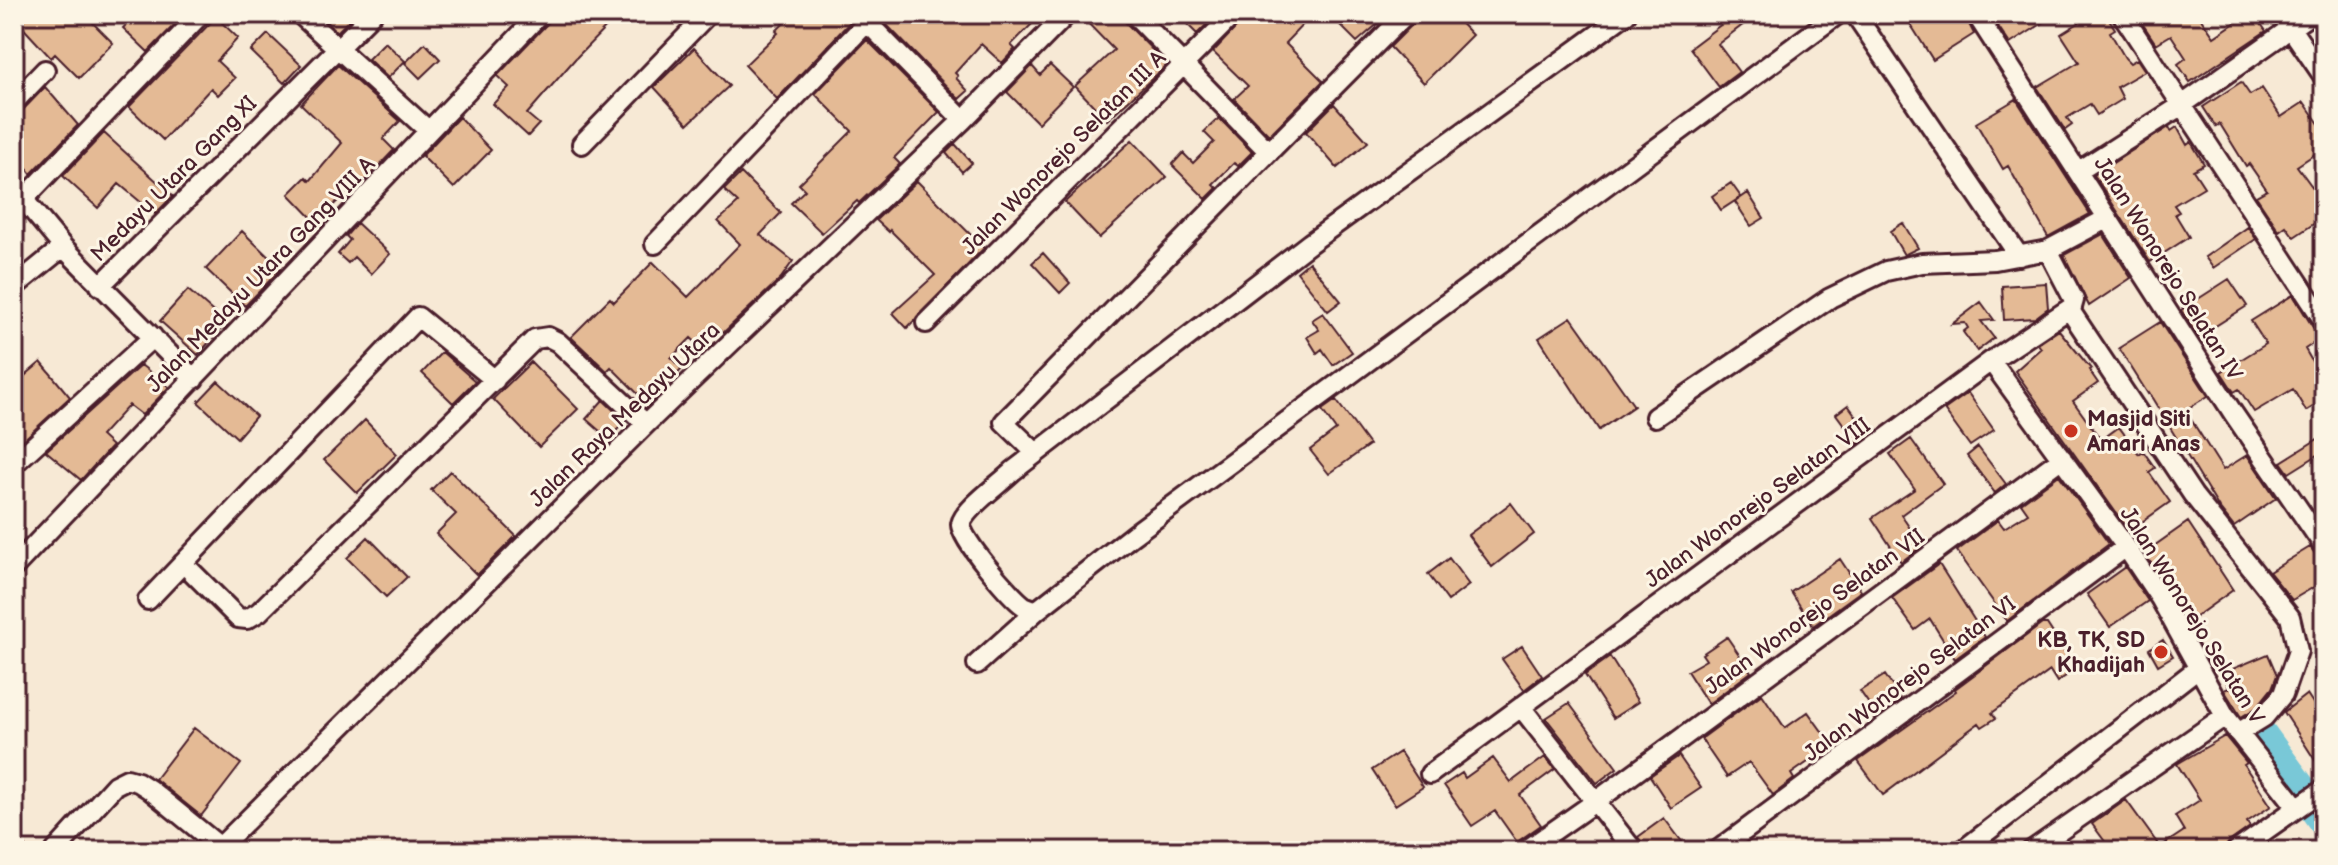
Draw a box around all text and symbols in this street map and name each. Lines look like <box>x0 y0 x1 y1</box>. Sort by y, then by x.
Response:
street label: Jalan Wonorejo Selatan III A <box>956 45 1172 261</box>
street label: Medayu Utara Gang XI <box>85 90 263 268</box>
street label: Jalan Medayu Utara Gang VIII A <box>141 151 381 399</box>
street label: Jalan Wonorejo Selatan IV <box>2088 152 2248 386</box>
street label: Jalan Raya Medayu Utara <box>524 317 726 513</box>
place label: Masjid Siti Amari Anas <box>2086 406 2201 458</box>
street label: Jalan Wonorejo Selatan VIII <box>1640 412 1876 594</box>
marker: Masjid Siti Amari Anas <box>2062 422 2080 440</box>
street label: Jalan Wonorejo Selatan V <box>2114 502 2270 730</box>
street label: Jalan Wonorejo Selatan VII <box>1698 522 1930 700</box>
street label: Jalan Wonorejo Selatan VI <box>1797 589 2021 767</box>
place label: KB, TK, SD Khadijah <box>2037 627 2145 679</box>
marker: KB, TK, SD Khadijah <box>2152 643 2170 661</box>

